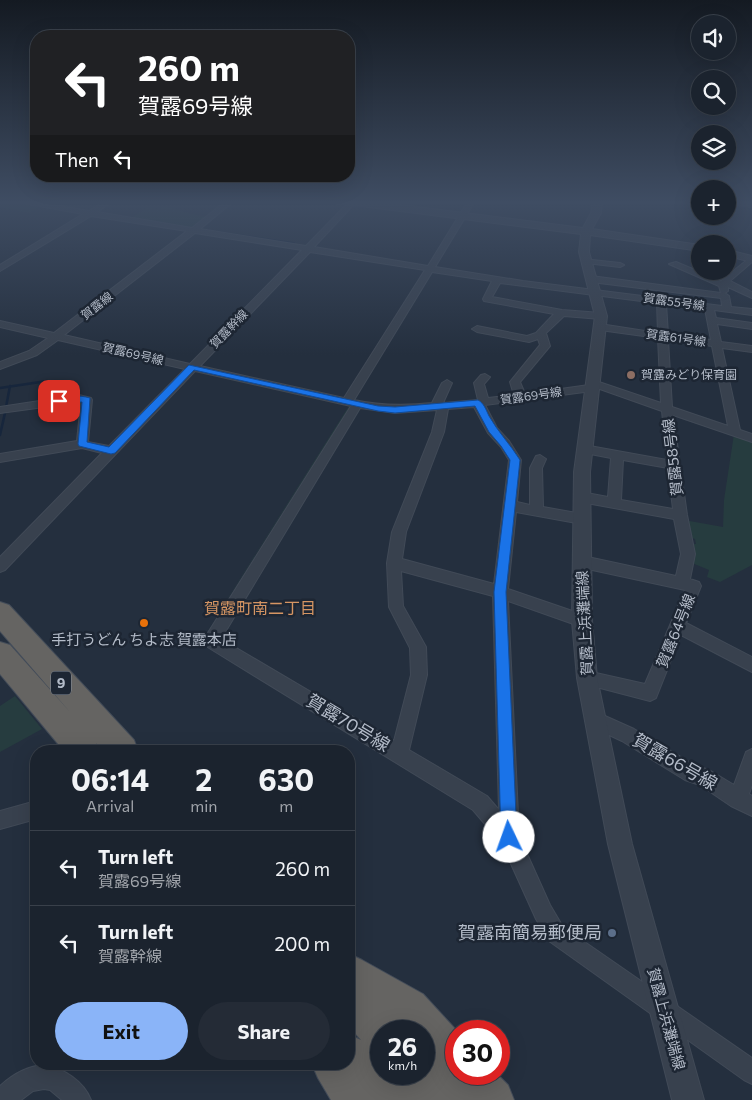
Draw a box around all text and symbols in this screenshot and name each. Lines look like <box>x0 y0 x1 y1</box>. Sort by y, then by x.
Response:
map controls <box>691 15 736 280</box>
button: sound <box>691 15 736 60</box>
text: 260 m <box>138 45 240 88</box>
icon: left <box>55 50 120 115</box>
button: search <box>691 70 736 115</box>
text: 賀露69号線 <box>138 92 252 119</box>
button: layers <box>691 125 736 170</box>
icon: left <box>109 145 137 173</box>
text: Then <box>55 148 99 171</box>
button: + <box>691 180 736 225</box>
button: − <box>691 235 736 280</box>
street label: 賀露線 <box>78 289 115 322</box>
street label: 賀露55号線 <box>643 290 706 312</box>
street label: 賀露幹線 <box>207 306 250 350</box>
street label: 賀露61号線 <box>645 326 707 348</box>
street label: 賀露69号線 <box>101 339 165 367</box>
place label: 賀露みどり保育園 <box>641 367 737 381</box>
marker: 賀露みどり保育園 <box>625 369 637 381</box>
pin <box>38 380 80 422</box>
street label: 賀露69号線 <box>499 384 563 406</box>
icon: arrive <box>45 387 73 415</box>
street label: 賀露58号線 <box>658 417 686 497</box>
street label: 賀露上浜灘端線 <box>572 570 596 676</box>
street label: 賀露64号線 <box>652 591 698 670</box>
district label: 賀露町南二丁目 <box>204 598 316 617</box>
marker: 手打うどん ちよ志 賀露本店 <box>138 617 150 629</box>
place label: 手打うどん ちよ志 賀露本店 <box>51 630 237 648</box>
road number: 9 <box>51 671 71 694</box>
street label: 賀露70号線 <box>303 689 394 756</box>
street label: 賀露66号線 <box>629 728 722 794</box>
text: 06:14 <box>71 760 149 797</box>
text: 2 <box>195 760 212 797</box>
text: 630 <box>258 760 314 797</box>
text: Arrival <box>86 796 134 815</box>
text: min <box>190 796 217 815</box>
text: m <box>279 796 293 815</box>
position arrow <box>482 810 534 862</box>
text: Turn left <box>98 845 173 868</box>
icon: left <box>55 854 83 882</box>
text: 260 m <box>275 857 330 880</box>
text: 賀露69号線 <box>98 871 181 890</box>
text: Turn left <box>98 920 173 943</box>
place label: 賀露南簡易郵便局 <box>458 921 602 943</box>
marker: 賀露南簡易郵便局 <box>606 927 618 939</box>
icon: left <box>55 929 83 957</box>
text: 200 m <box>275 932 330 955</box>
text: 賀露幹線 <box>98 946 162 965</box>
street label: 賀露上浜灘端線 <box>645 966 689 1072</box>
button: Exit <box>55 1002 188 1060</box>
button: Share <box>198 1002 330 1060</box>
speed limit sign: 30 <box>445 1020 510 1085</box>
text: 26 <box>388 1031 417 1061</box>
text: km/h <box>388 1058 417 1072</box>

